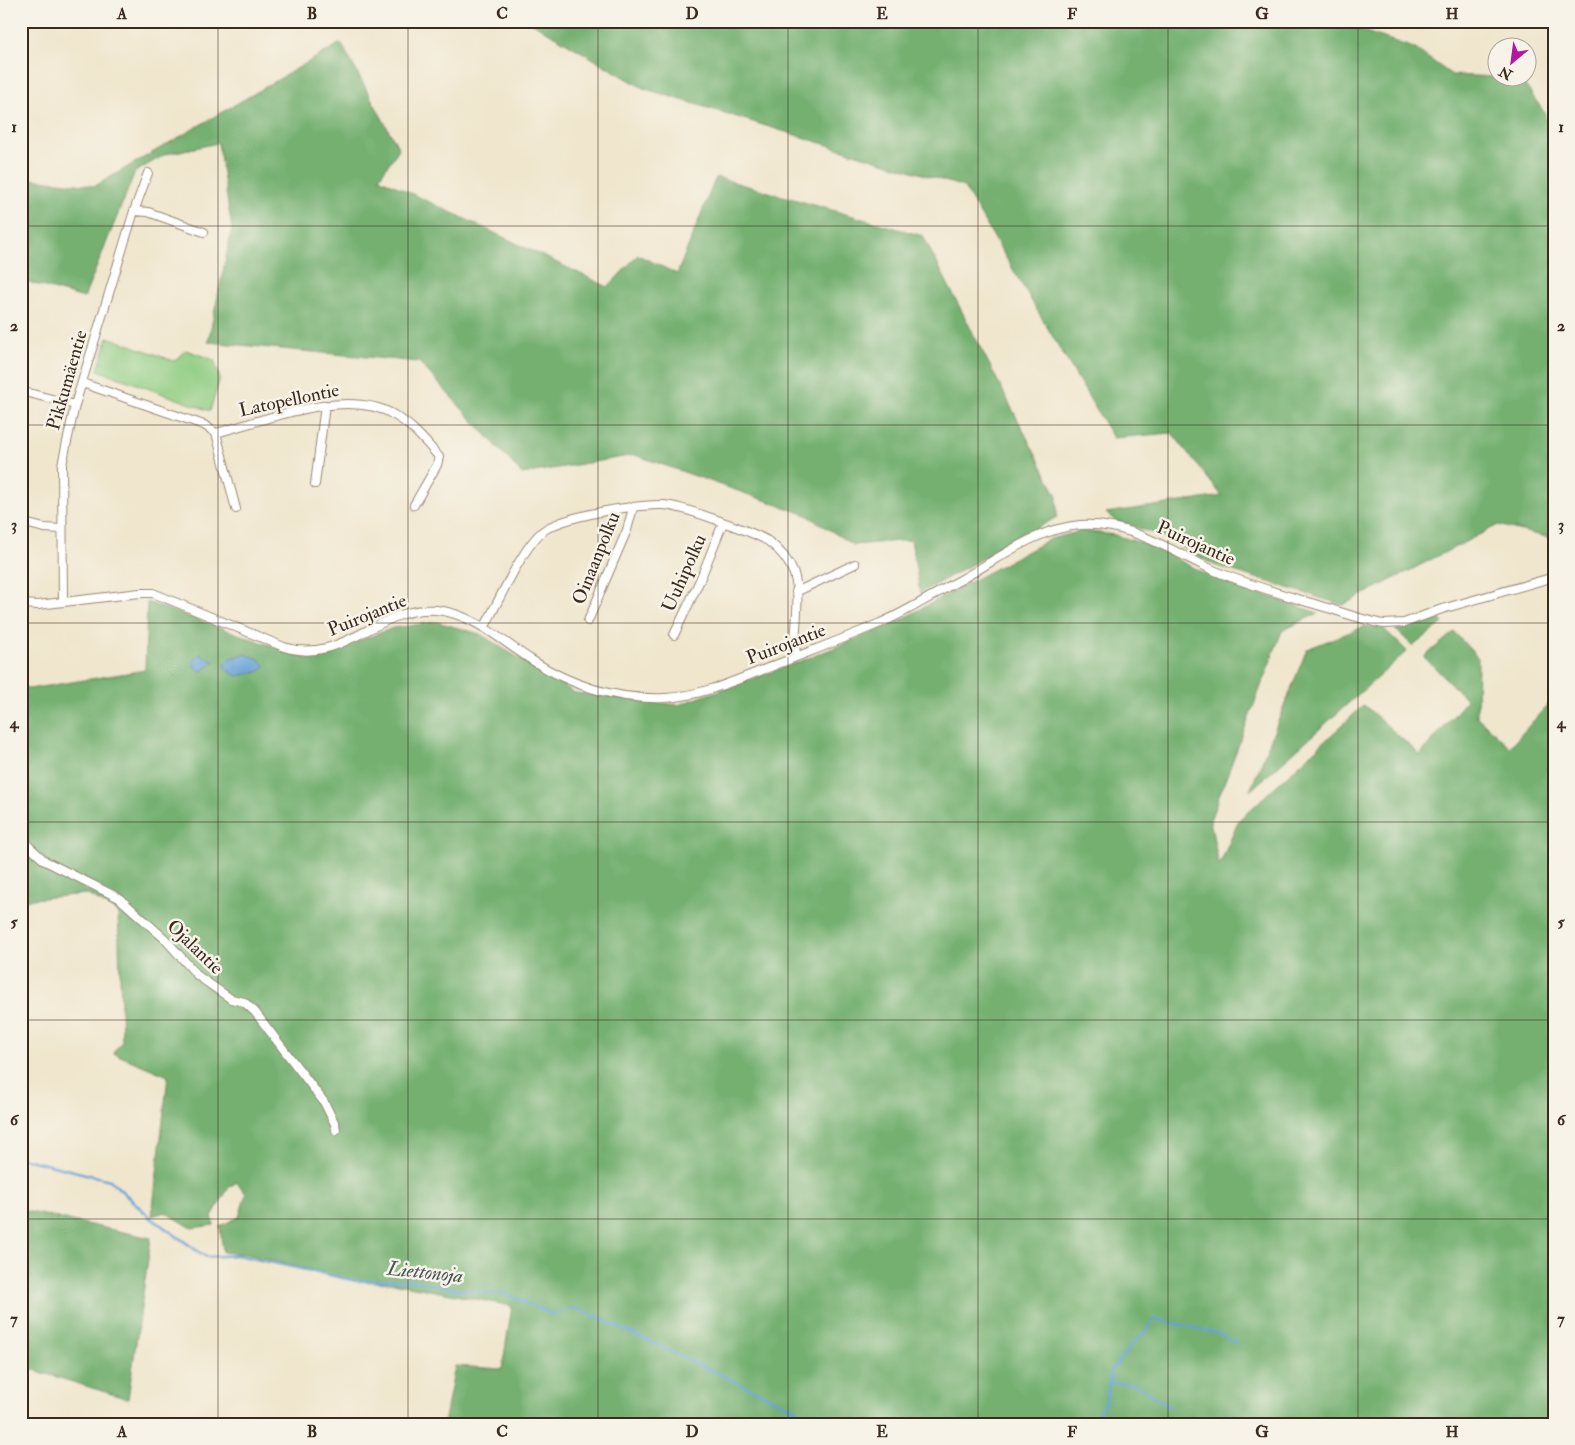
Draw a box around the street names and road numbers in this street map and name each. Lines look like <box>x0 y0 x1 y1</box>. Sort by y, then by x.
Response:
street label: Pikkumäentie <box>41 327 93 433</box>
street label: Latopellontie <box>237 378 342 423</box>
street label: Oinaanpolku <box>567 508 626 608</box>
street label: Puirojantie <box>1153 515 1239 571</box>
street label: Uuhipolku <box>656 530 713 616</box>
street label: Puirojantie <box>324 588 410 642</box>
street label: Puirojantie <box>743 618 829 670</box>
street label: Ojalantie <box>162 914 228 980</box>

